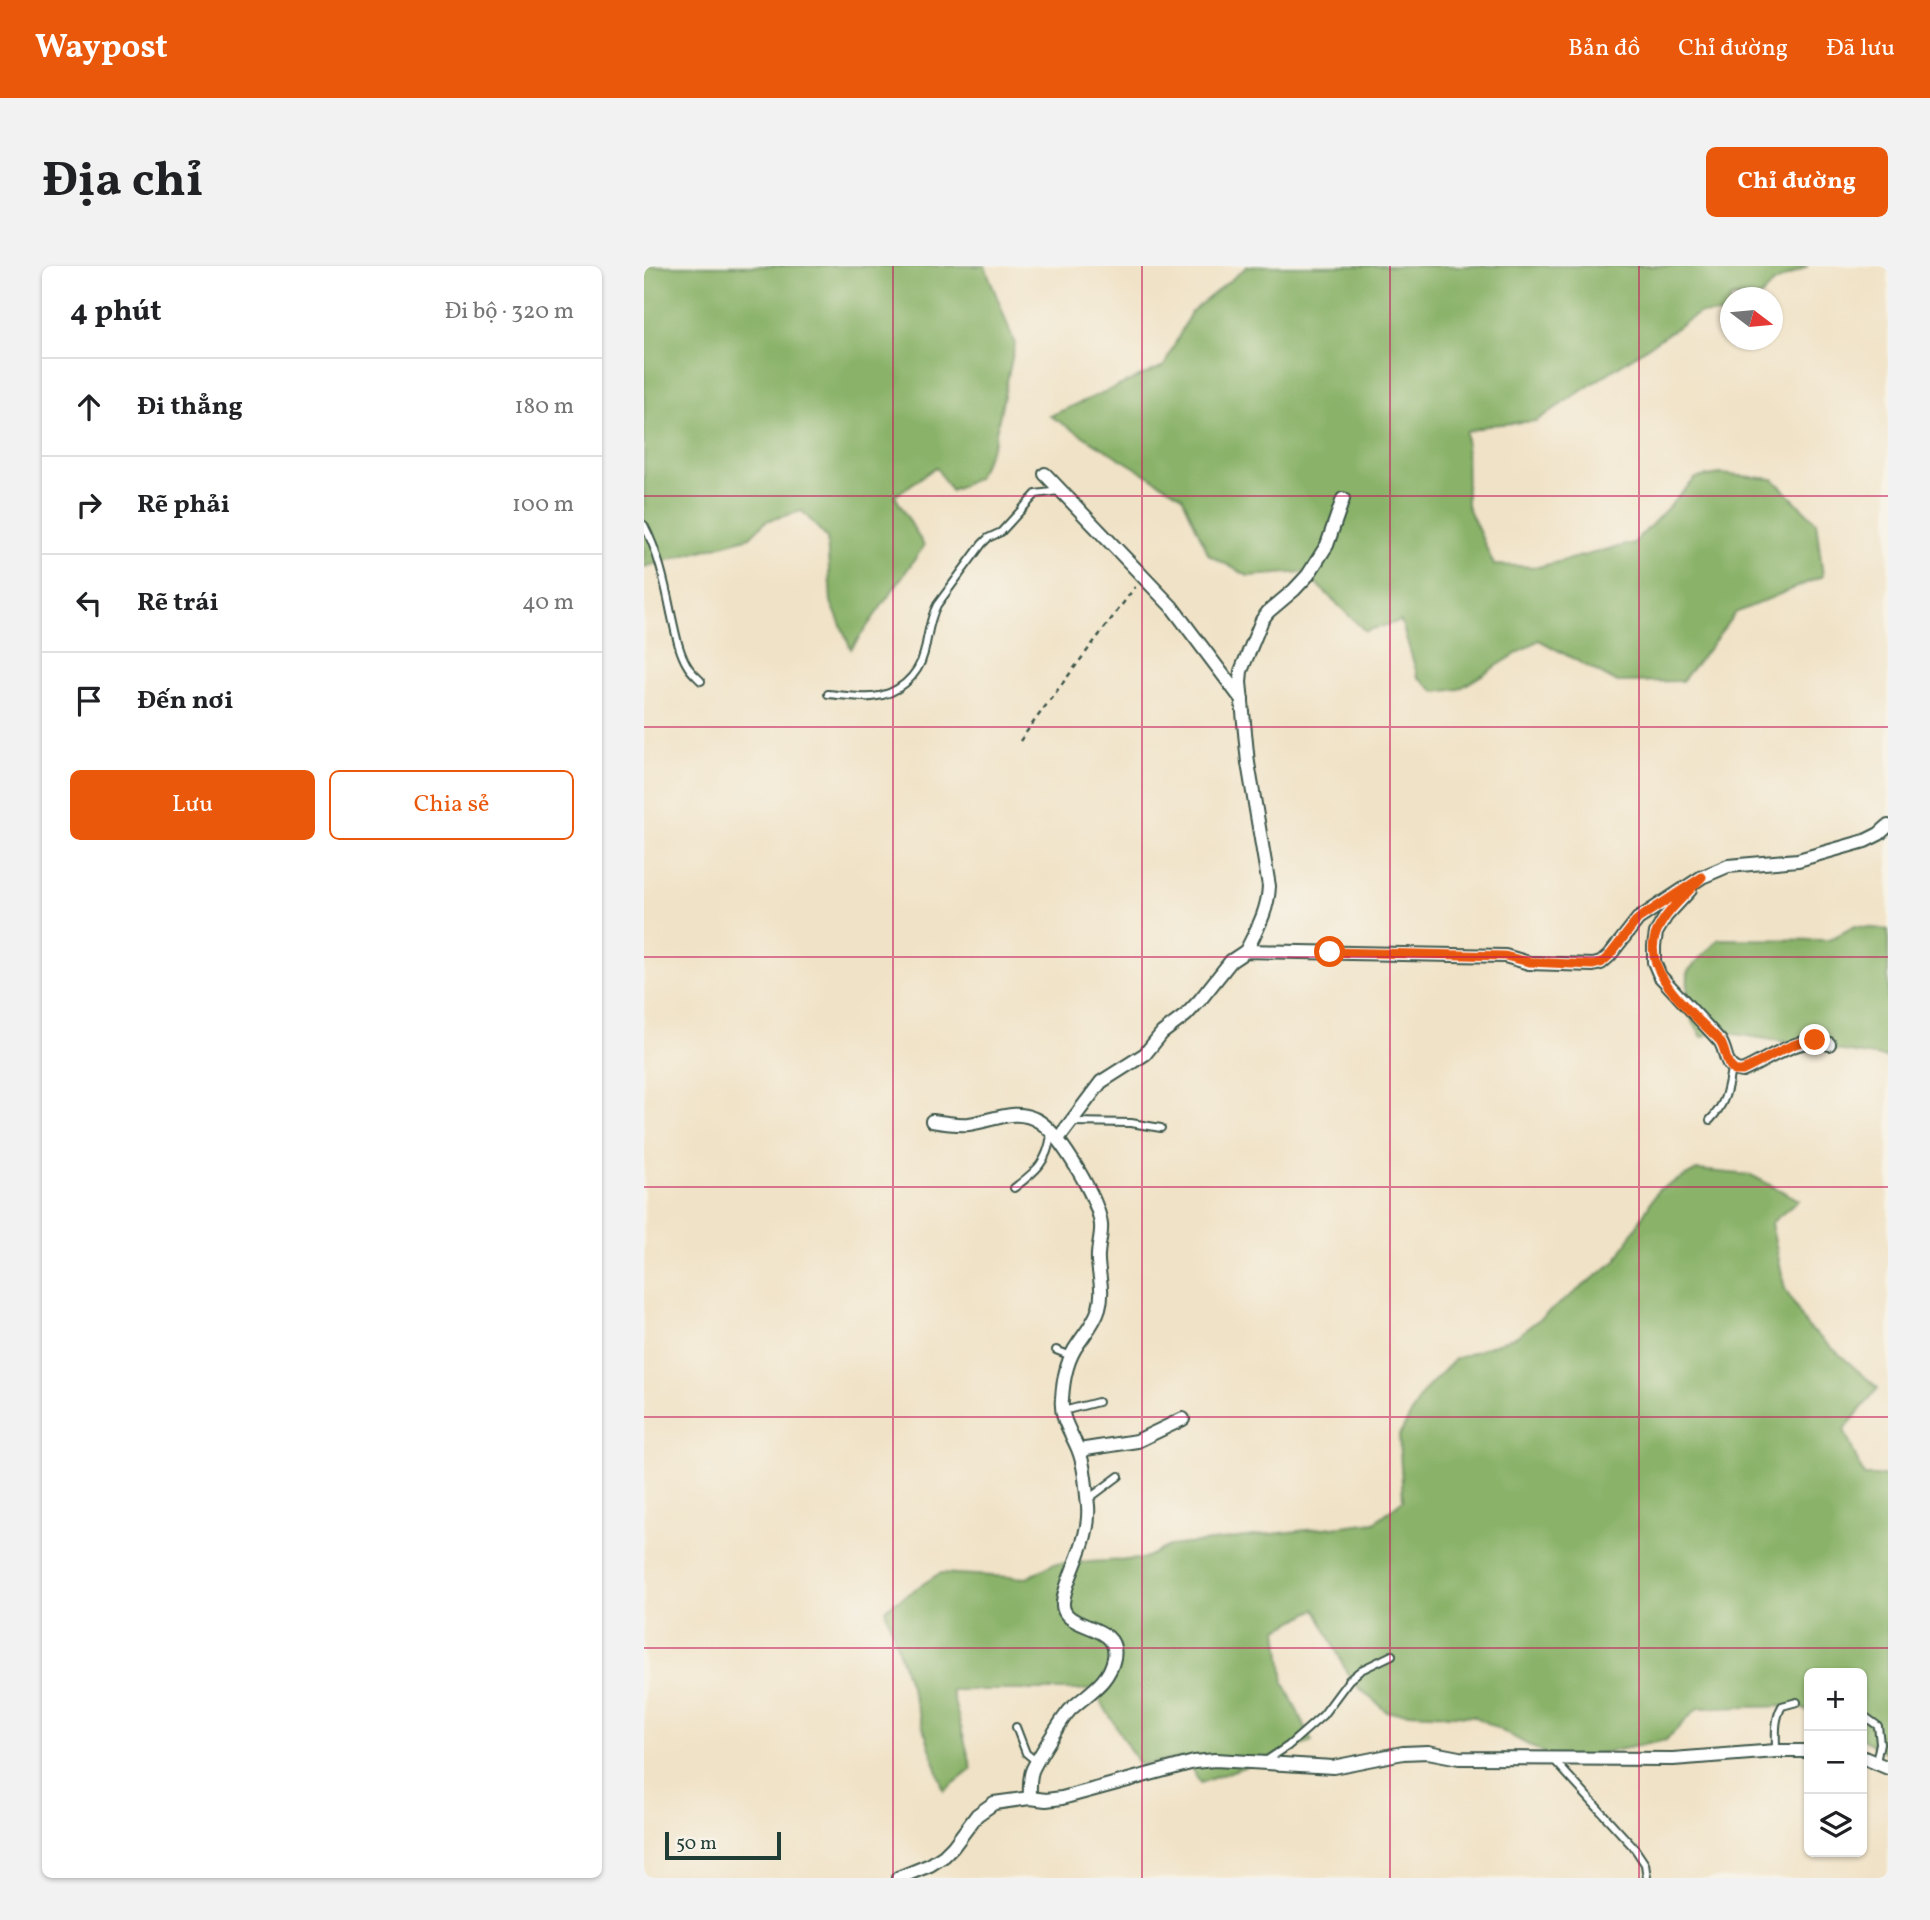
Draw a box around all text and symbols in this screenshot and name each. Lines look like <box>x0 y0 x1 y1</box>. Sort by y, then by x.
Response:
text: Waypost <box>35 26 168 72</box>
text: Bản đồ <box>1568 32 1640 66</box>
text: Chỉ đường <box>1678 32 1788 66</box>
text: Đã lưu <box>1826 32 1895 66</box>
button: Chỉ đường <box>1706 147 1888 217</box>
text: Địa chỉ <box>42 148 203 217</box>
north arrow <box>1720 287 1783 350</box>
text: 4 phút <box>70 291 162 333</box>
text: Đi bộ · 320 m <box>444 296 574 328</box>
icon: ahead <box>70 388 108 426</box>
text: Đi thẳng <box>137 389 243 425</box>
text: 180 m <box>515 391 574 423</box>
icon: right <box>70 486 108 524</box>
text: Rẽ phải <box>137 487 230 523</box>
text: 100 m <box>512 489 574 521</box>
icon: left <box>70 584 108 622</box>
text: Rẽ trái <box>137 585 219 621</box>
text: 40 m <box>522 587 574 619</box>
icon: arrive <box>70 682 108 720</box>
text: Đến nơi <box>137 683 233 719</box>
button: Lưu <box>70 770 315 840</box>
button: Chia sẻ <box>329 770 574 840</box>
route start <box>1314 936 1345 967</box>
route end <box>1799 1024 1830 1055</box>
map controls <box>1804 1668 1867 1857</box>
button: + <box>1804 1668 1867 1731</box>
button: − <box>1804 1731 1867 1794</box>
button: layers <box>1804 1794 1867 1857</box>
scale bar <box>665 1829 780 1861</box>
text: 50 m <box>676 1831 717 1857</box>

